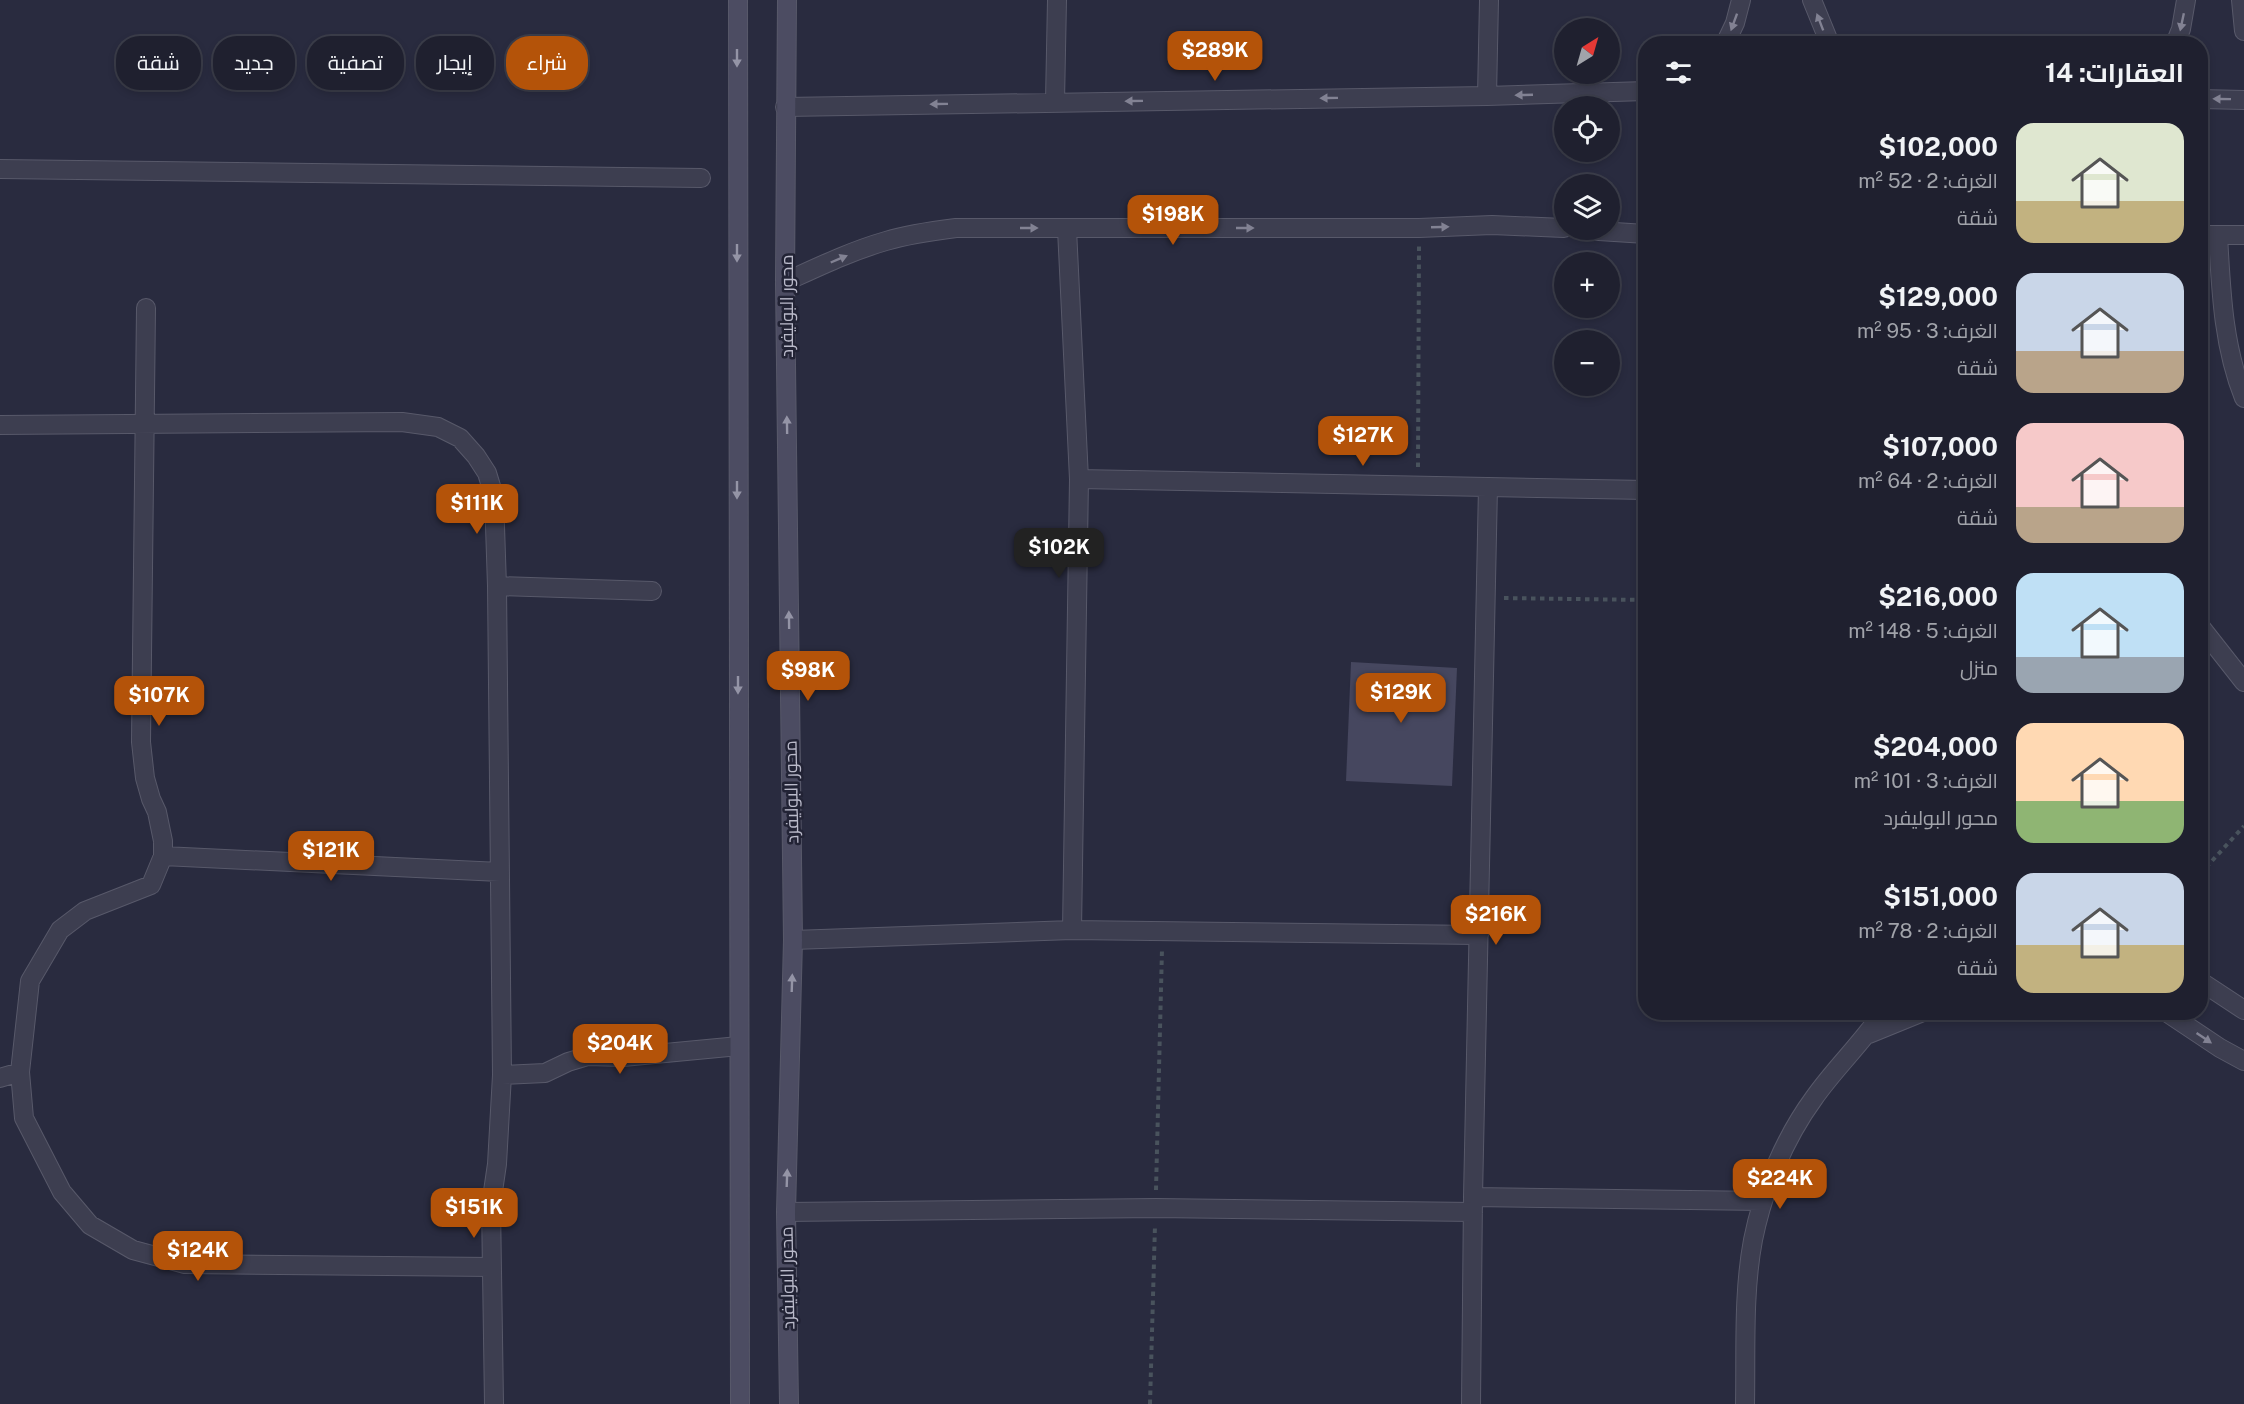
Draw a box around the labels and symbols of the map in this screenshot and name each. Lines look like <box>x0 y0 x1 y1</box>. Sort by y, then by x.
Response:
one-way arrow <box>1729 13 1739 31</box>
one-way arrow <box>1815 13 1824 31</box>
one-way arrow <box>2177 13 2186 32</box>
north arrow <box>1554 18 1620 84</box>
pin: $289K <box>1173 31 1257 82</box>
one-way arrow <box>732 49 742 68</box>
one-way arrow <box>1515 90 1534 100</box>
one-way arrow <box>1320 93 1339 103</box>
one-way arrow <box>2213 94 2232 104</box>
one-way arrow <box>1125 96 1144 105</box>
one-way arrow <box>930 99 949 109</box>
pin: $198K <box>1131 195 1215 246</box>
one-way arrow <box>1431 222 1450 232</box>
one-way arrow <box>1236 223 1255 233</box>
one-way arrow <box>1020 224 1039 233</box>
one-way arrow <box>732 244 742 263</box>
street label: محور البوليفرد <box>776 254 798 358</box>
one-way arrow <box>830 254 847 263</box>
one-way arrow <box>782 415 792 434</box>
pin: $127K <box>1321 416 1405 467</box>
one-way arrow <box>732 481 742 500</box>
pin: $111K <box>435 484 519 535</box>
pin: $102K <box>1017 528 1101 579</box>
one-way arrow <box>784 610 794 629</box>
pin: $98K <box>772 651 844 702</box>
pin: $129K <box>1359 673 1443 724</box>
pin: $107K <box>117 676 201 727</box>
one-way arrow <box>733 676 743 695</box>
street label: محور البوليفرد <box>780 740 803 844</box>
pin: $121K <box>289 831 373 882</box>
pin: $216K <box>1454 895 1538 946</box>
one-way arrow <box>787 973 797 992</box>
pin: $204K <box>578 1024 662 1075</box>
one-way arrow <box>2196 1032 2212 1044</box>
pin: $224K <box>1738 1159 1822 1210</box>
one-way arrow <box>782 1168 792 1187</box>
pin: $151K <box>432 1188 516 1239</box>
street label: محور البوليفرد <box>776 1226 799 1330</box>
pin: $124K <box>156 1231 240 1282</box>

